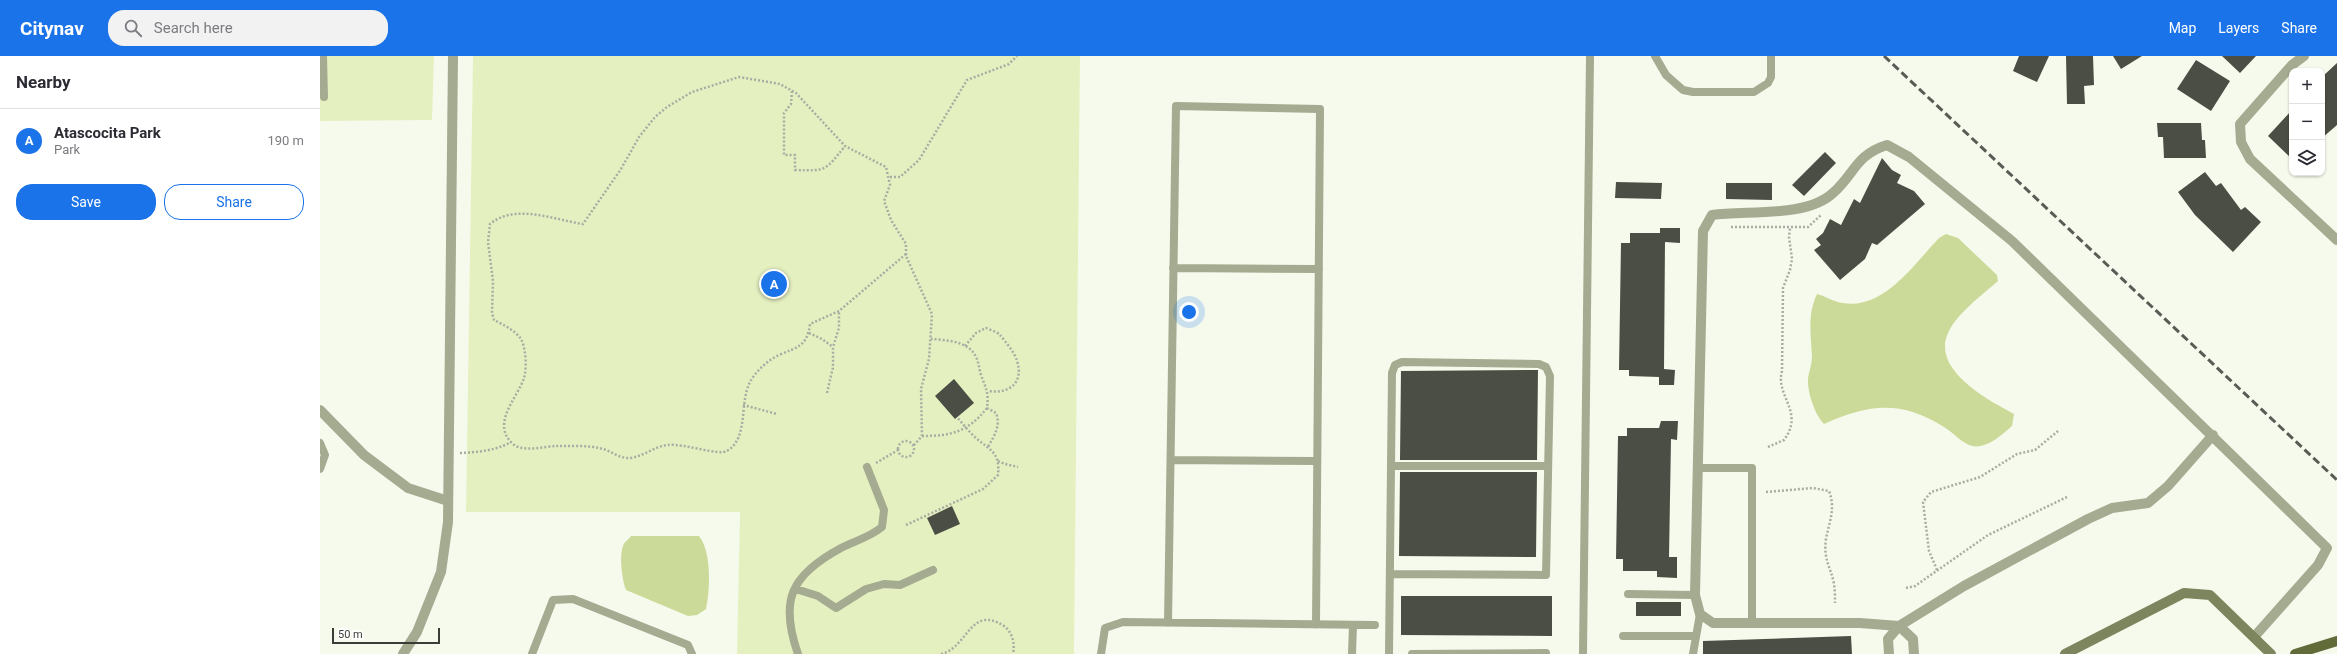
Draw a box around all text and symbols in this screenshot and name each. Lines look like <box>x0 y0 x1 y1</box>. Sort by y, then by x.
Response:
search box <box>108 10 388 46</box>
text: Citynav <box>20 17 84 40</box>
icon: search <box>122 17 144 39</box>
text: Search here <box>154 19 233 37</box>
text: Map <box>2169 20 2196 36</box>
text: Layers <box>2218 20 2259 36</box>
text: Share <box>2281 20 2317 36</box>
map controls <box>2289 68 2325 176</box>
button: + <box>2289 68 2325 104</box>
text: Nearby <box>16 72 71 92</box>
button: − <box>2289 104 2325 140</box>
text: Atascocita Park <box>54 124 161 142</box>
text: A <box>25 133 33 148</box>
text: 190 m <box>267 133 304 148</box>
button: layers <box>2289 140 2325 176</box>
text: Park <box>54 142 80 157</box>
button: Save <box>16 184 156 220</box>
button: Share <box>164 184 304 220</box>
pin: A <box>761 269 787 299</box>
your location <box>1179 302 1199 322</box>
scale bar <box>332 626 440 645</box>
text: 50 m <box>338 628 363 641</box>

